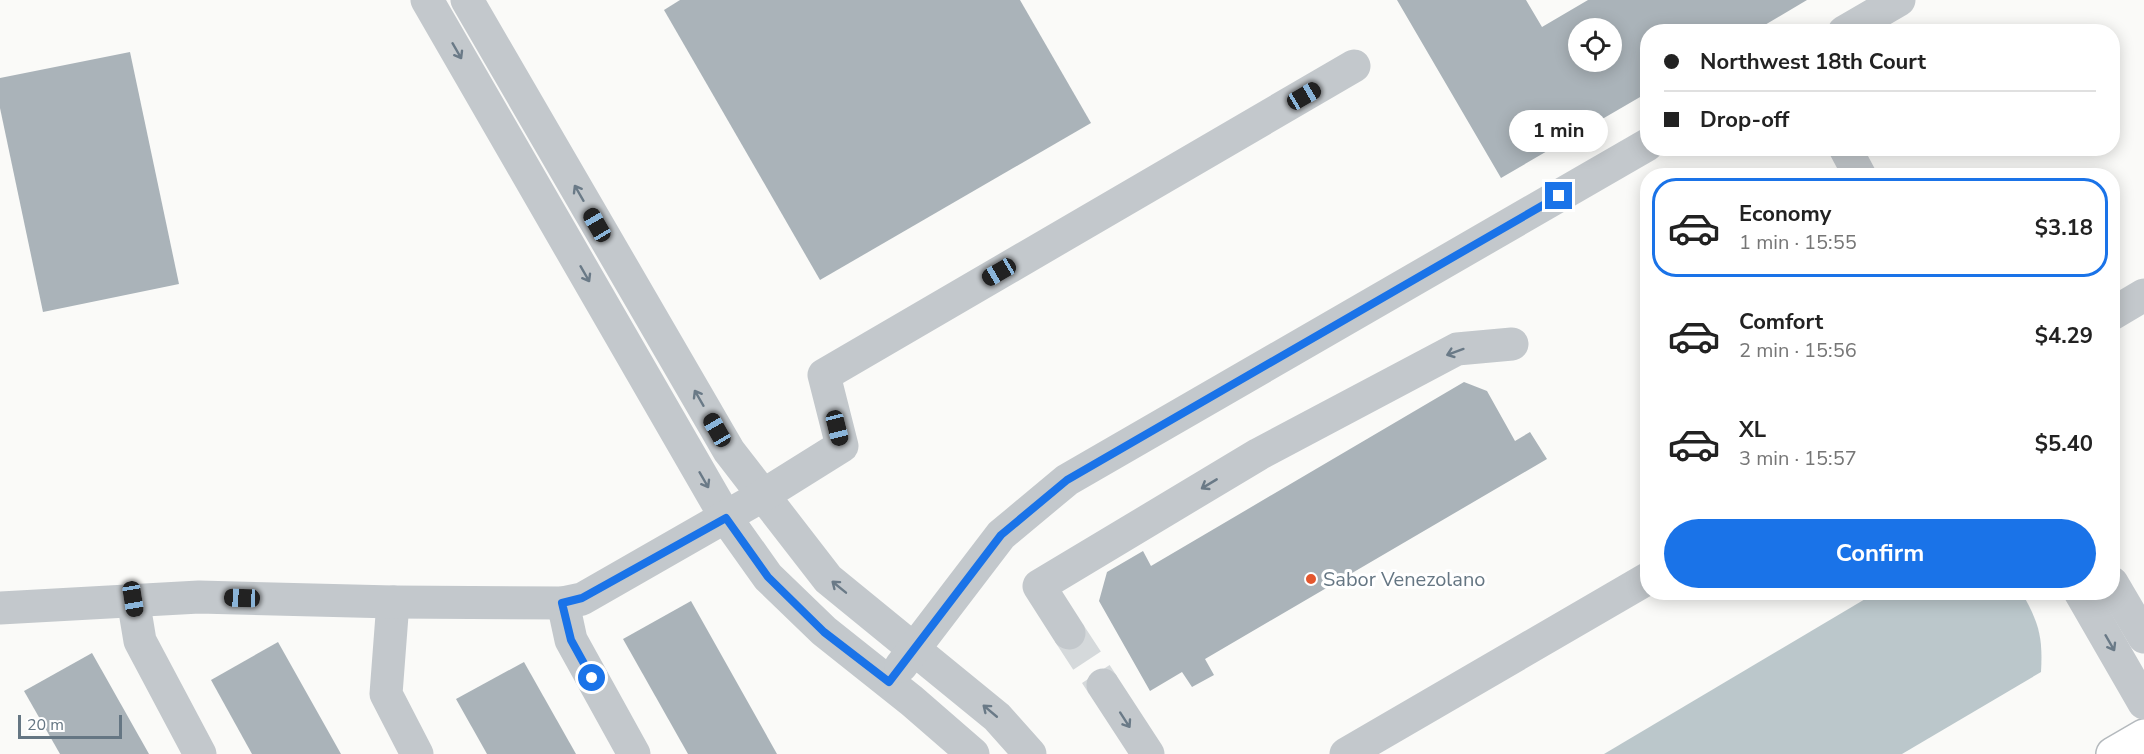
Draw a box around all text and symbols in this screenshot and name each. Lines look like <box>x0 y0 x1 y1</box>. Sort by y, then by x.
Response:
map controls <box>1568 18 1622 72</box>
button: locate <box>1568 18 1622 72</box>
one-way arrow <box>451 42 463 59</box>
text: Northwest 18th Court <box>1700 47 1926 77</box>
car <box>1284 79 1324 113</box>
text: Drop-off <box>1700 105 1789 135</box>
callout: 1 min <box>1510 109 1608 151</box>
text: 1 min <box>1533 117 1584 144</box>
route end <box>1545 182 1572 209</box>
one-way arrow <box>572 185 584 202</box>
text: Economy <box>1739 199 1831 229</box>
icon: car <box>1667 201 1721 255</box>
car <box>580 205 614 245</box>
text: $3.18 <box>2035 213 2093 243</box>
text: 1 min · 15:55 <box>1739 229 1857 256</box>
car <box>979 255 1019 289</box>
one-way arrow <box>580 265 592 282</box>
text: Comfort <box>1739 307 1823 337</box>
icon: car <box>1667 309 1721 363</box>
text: $4.29 <box>2035 321 2093 351</box>
text: 2 min · 15:56 <box>1739 337 1857 364</box>
one-way arrow <box>1446 347 1465 358</box>
one-way arrow <box>692 390 704 407</box>
car <box>824 408 850 448</box>
car <box>700 410 734 450</box>
text: XL <box>1739 415 1766 445</box>
icon: car <box>1667 417 1721 471</box>
text: $5.40 <box>2035 429 2093 459</box>
text: 3 min · 15:57 <box>1739 445 1857 472</box>
one-way arrow <box>698 471 710 488</box>
one-way arrow <box>1201 479 1218 491</box>
button: Confirm <box>1664 519 2096 588</box>
place label: Sabor Venezolano <box>1323 566 1485 593</box>
marker: Sabor Venezolano <box>1304 572 1318 586</box>
car <box>121 580 145 618</box>
one-way arrow <box>831 581 847 594</box>
car <box>224 588 260 608</box>
one-way arrow <box>2104 634 2116 651</box>
route start <box>578 664 605 691</box>
one-way arrow <box>983 704 998 718</box>
one-way arrow <box>1119 711 1132 728</box>
scale bar <box>18 712 122 740</box>
text: 20 m <box>27 714 64 736</box>

